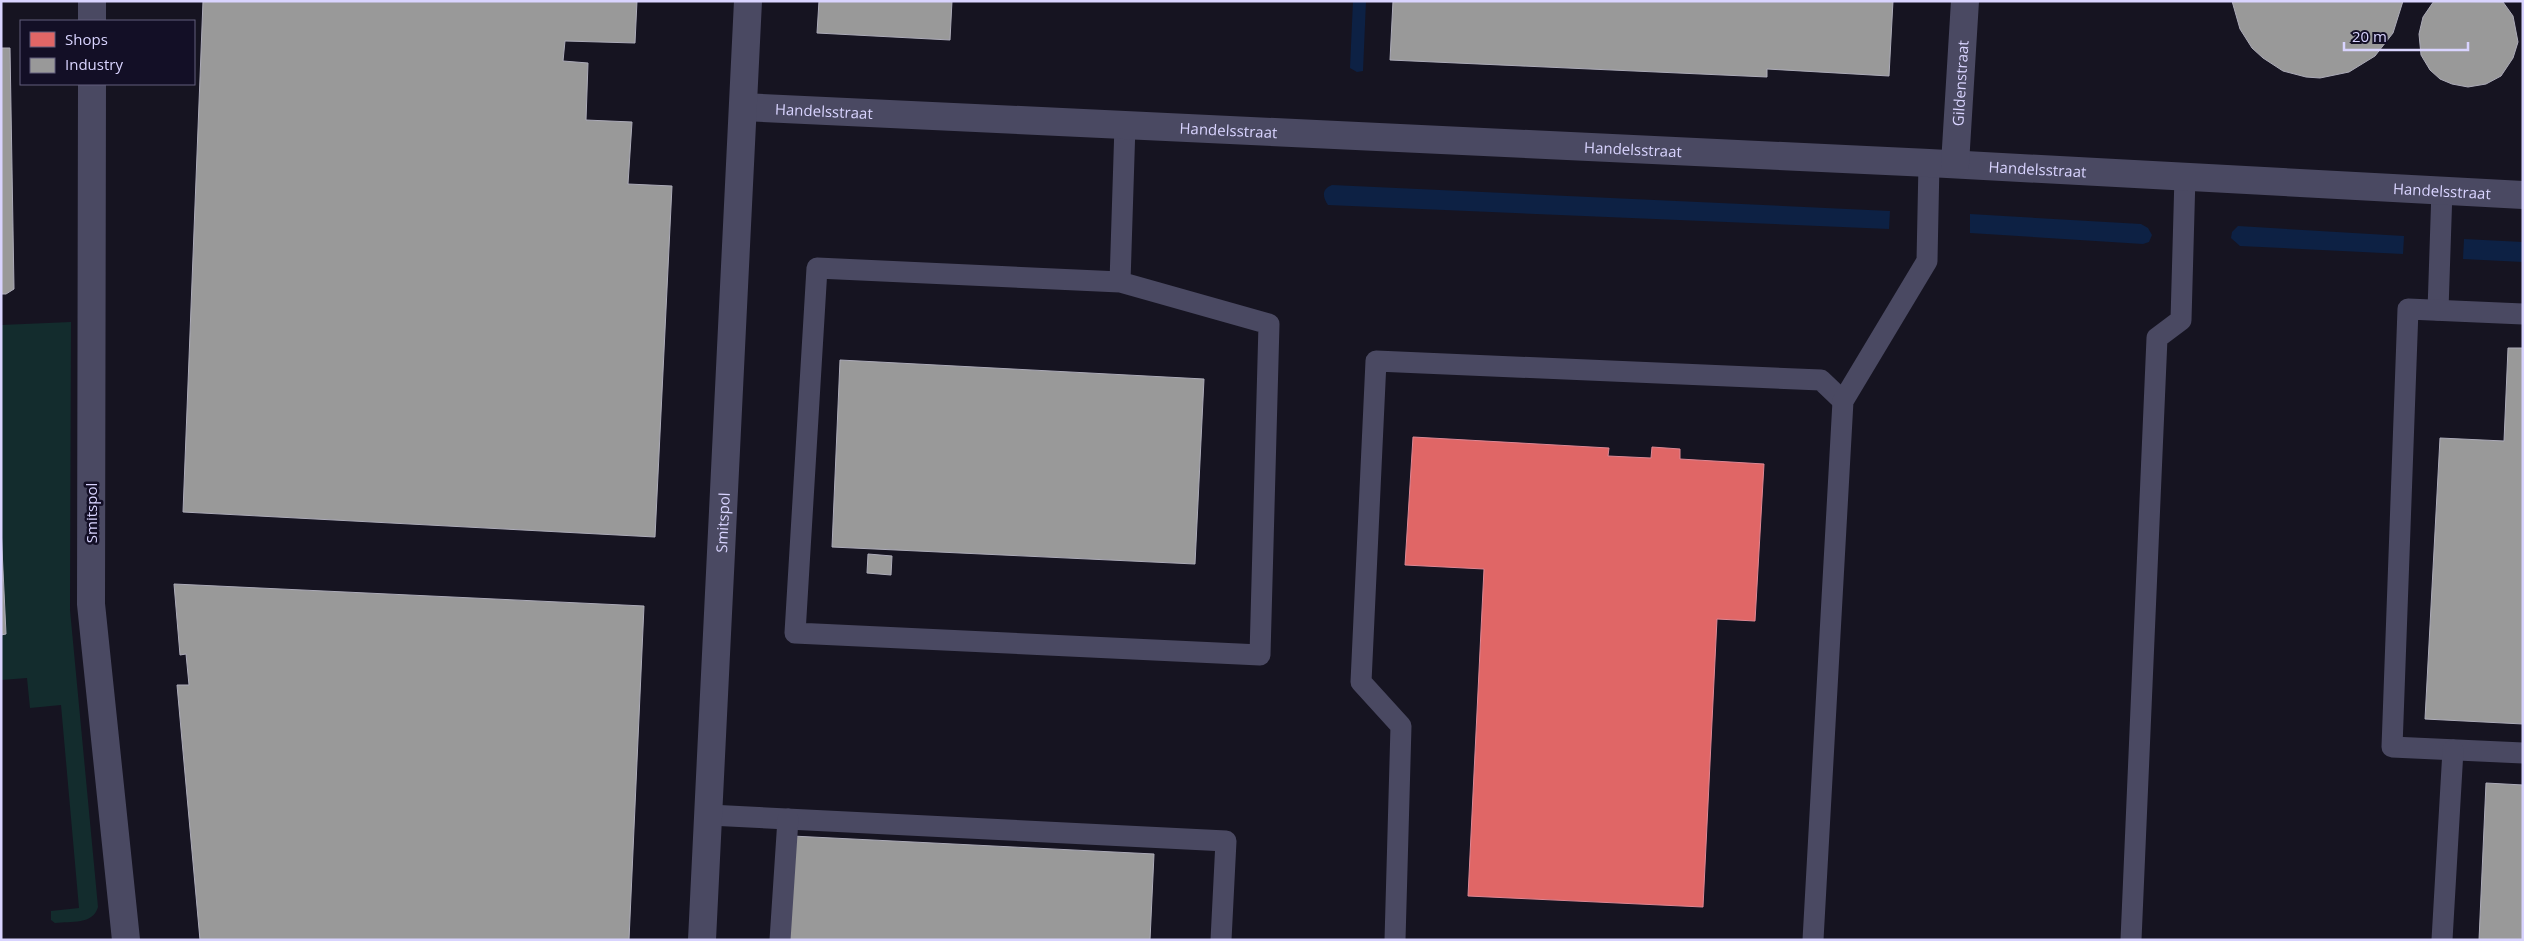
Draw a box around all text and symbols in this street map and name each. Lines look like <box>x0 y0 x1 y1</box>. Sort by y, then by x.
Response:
legend <box>20 20 195 85</box>
scale bar <box>2344 20 2468 52</box>
text: 20 m <box>2352 26 2387 46</box>
text: Shops <box>65 29 108 49</box>
street label: Gildenstraat <box>1947 40 1973 127</box>
text: Industry <box>65 54 123 74</box>
street label: Handelsstraat <box>775 99 873 123</box>
street label: Handelsstraat <box>1179 118 1278 142</box>
street label: Handelsstraat <box>1584 137 1682 161</box>
street label: Handelsstraat <box>1988 156 2087 181</box>
street label: Handelsstraat <box>2393 178 2491 203</box>
street label: Smitspol <box>81 483 101 543</box>
street label: Smitspol <box>711 492 734 553</box>

